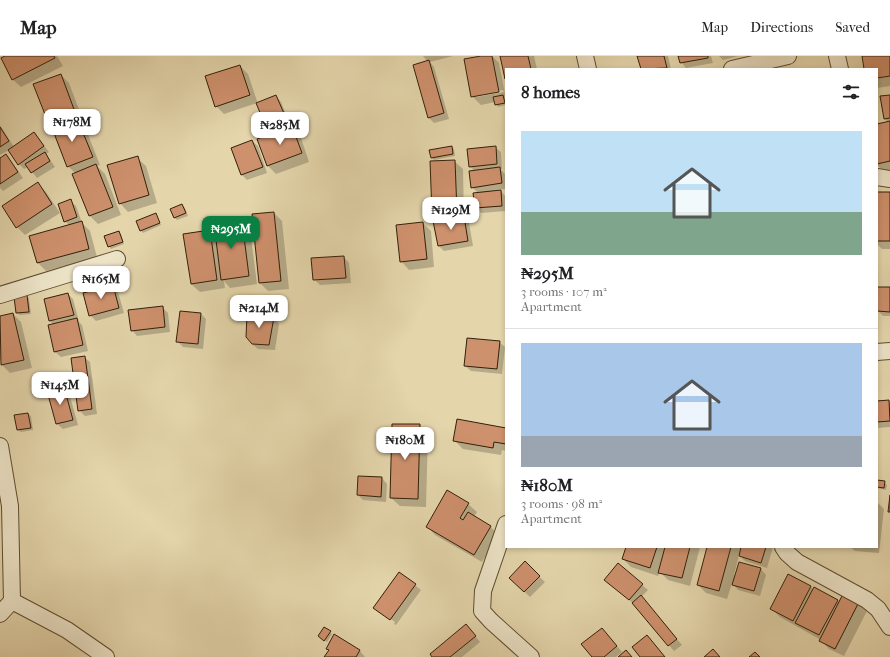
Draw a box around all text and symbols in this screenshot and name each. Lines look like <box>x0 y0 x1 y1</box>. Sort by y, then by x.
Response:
text: Map <box>20 17 56 39</box>
text: Map <box>701 19 728 36</box>
text: Directions <box>750 19 813 36</box>
text: Saved <box>835 19 870 36</box>
icon: filters <box>840 81 862 103</box>
text: 8 homes <box>521 82 580 102</box>
pin: ₦178M <box>44 109 100 143</box>
pin: ₦285M <box>252 112 308 146</box>
text: ₦178M <box>53 114 91 129</box>
text: ₦285M <box>260 117 300 132</box>
icon: home <box>656 157 728 229</box>
pin: ₦129M <box>423 197 479 231</box>
text: ₦129M <box>431 202 471 217</box>
pin: ₦295M <box>203 216 259 250</box>
text: ₦295M <box>211 221 251 236</box>
text: ₦295M <box>521 263 574 283</box>
pin: ₦165M <box>73 266 129 300</box>
text: ₦165M <box>82 271 120 286</box>
text: 3 rooms · 107 m² <box>521 284 607 299</box>
pin: ₦214M <box>231 295 287 329</box>
text: Apartment <box>521 299 582 314</box>
text: ₦214M <box>239 300 279 315</box>
icon: home <box>656 369 728 441</box>
pin: ₦145M <box>32 372 88 406</box>
text: ₦145M <box>41 377 79 392</box>
pin: ₦180M <box>377 427 433 461</box>
text: ₦180M <box>385 432 425 447</box>
text: ₦180M <box>521 475 573 495</box>
text: 3 rooms · 98 m² <box>521 496 602 511</box>
text: Apartment <box>521 511 582 526</box>

